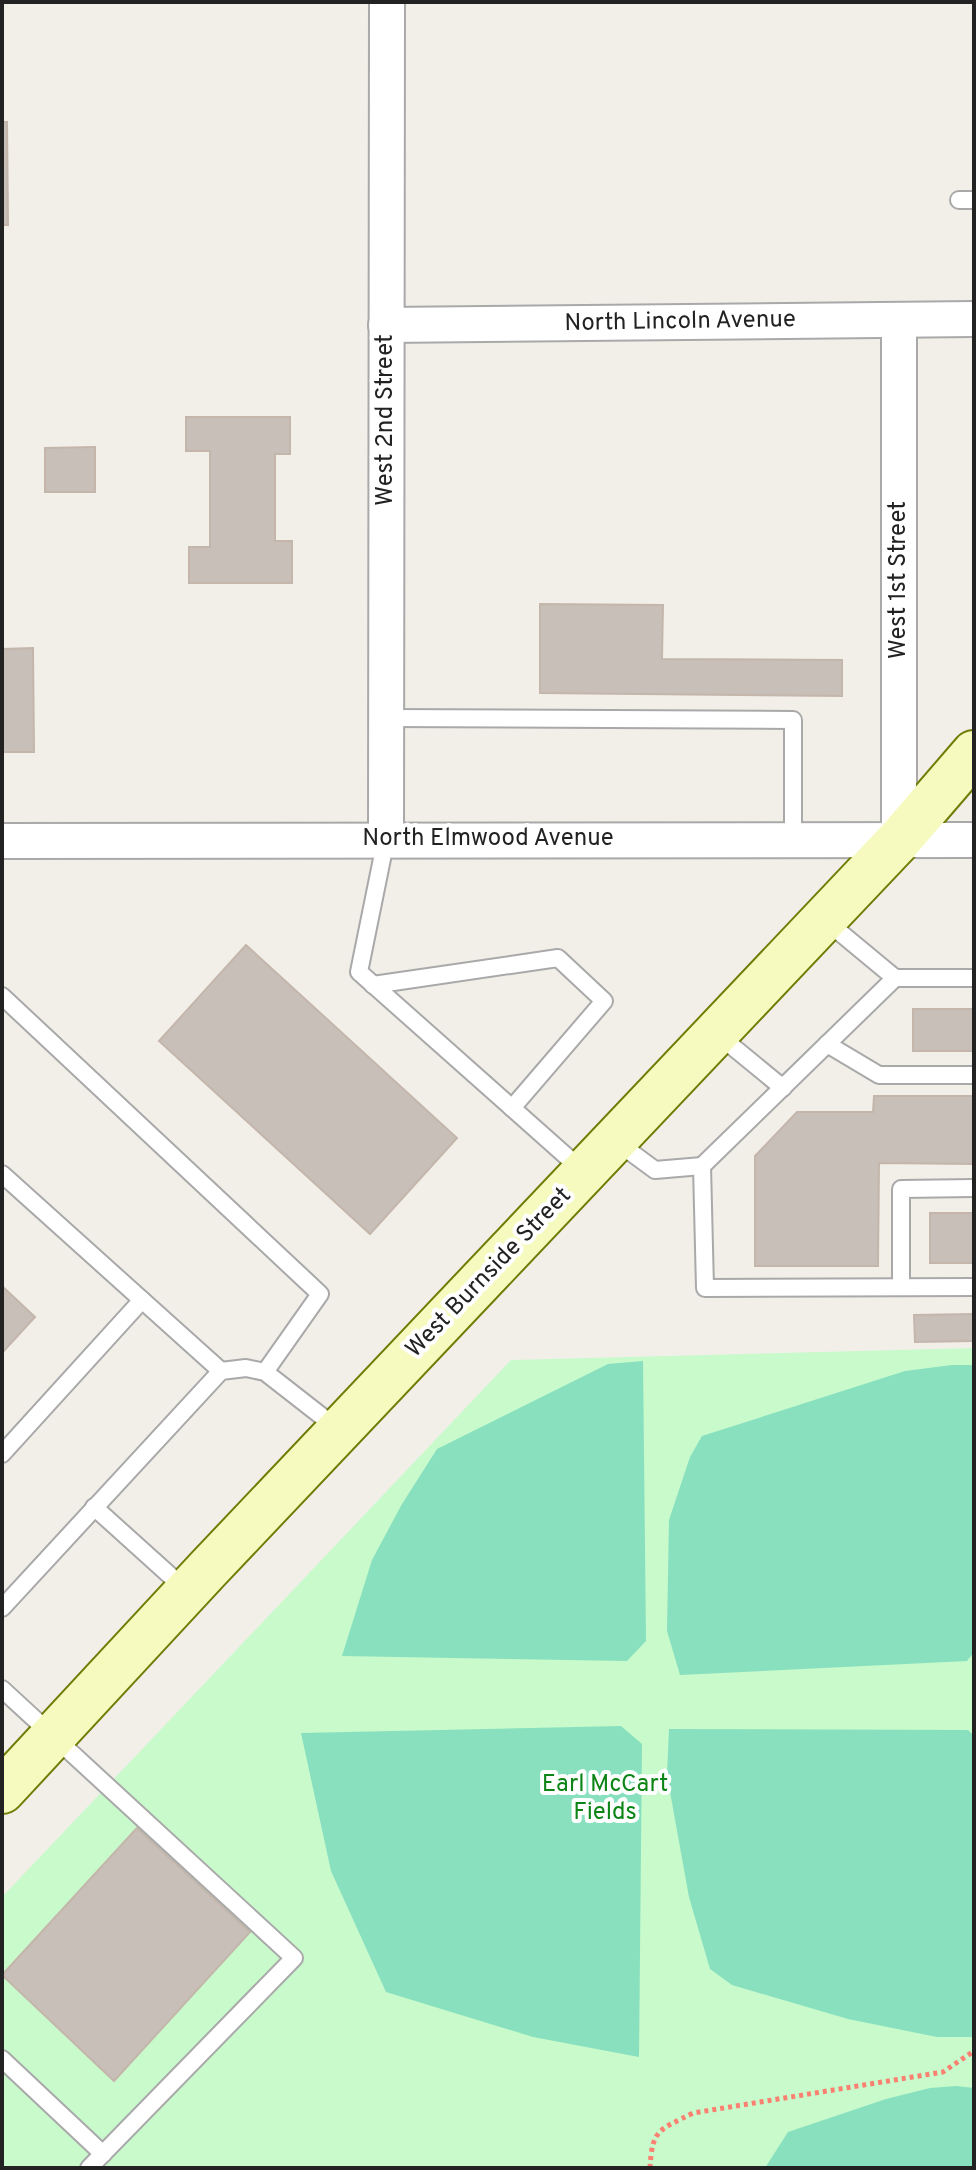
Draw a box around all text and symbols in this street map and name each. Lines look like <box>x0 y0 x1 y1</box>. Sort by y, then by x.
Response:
street label: North Lincoln Avenue <box>564 305 796 339</box>
street label: West 2nd Street <box>371 334 401 506</box>
street label: West 1st Street <box>884 501 914 659</box>
street label: North Elmwood Avenue <box>362 824 614 854</box>
street label: West Burnside Street <box>400 1181 578 1365</box>
park label: Earl McCart Fields <box>542 1770 668 1828</box>

